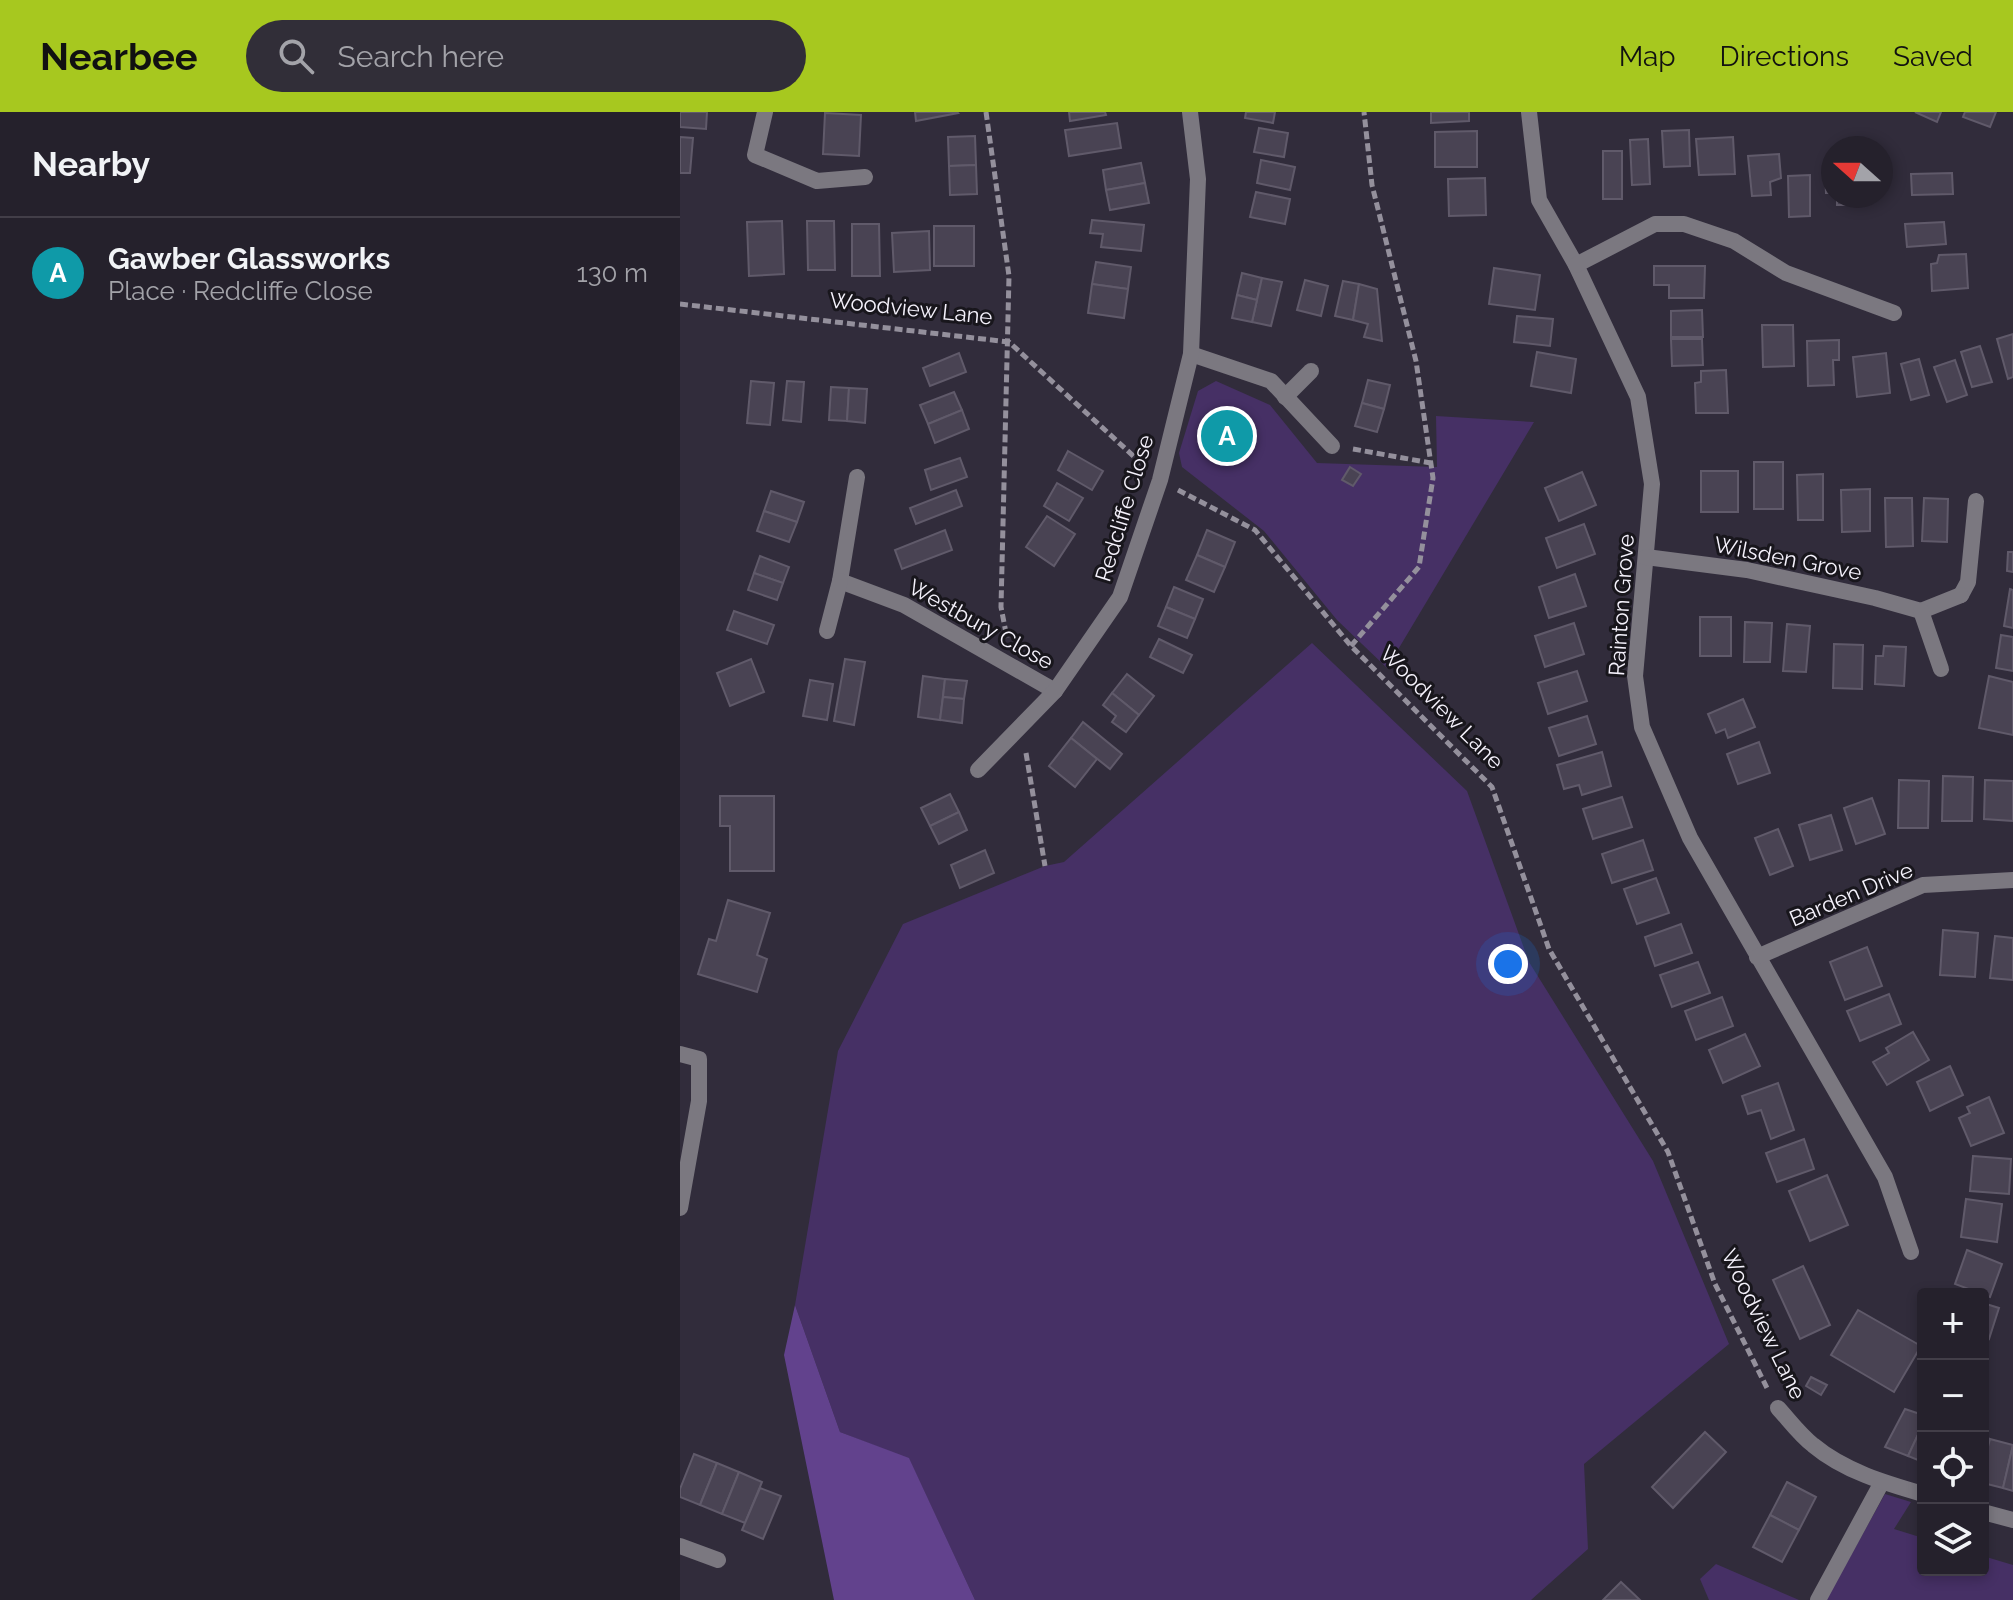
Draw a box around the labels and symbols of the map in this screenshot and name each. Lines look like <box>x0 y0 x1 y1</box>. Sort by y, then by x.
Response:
north arrow <box>1821 136 1893 208</box>
street label: Woodview Lane <box>828 287 994 330</box>
pin: A <box>1201 406 1253 466</box>
street label: Redcliffe Close <box>1089 431 1159 585</box>
street label: Wilsden Grove <box>1712 531 1864 585</box>
street label: Rainton Grove <box>1603 533 1639 677</box>
street label: Westbury Close <box>904 573 1058 675</box>
street label: Woodview Lane <box>1375 640 1509 774</box>
street label: Barden Drive <box>1785 856 1917 932</box>
your location <box>1488 944 1528 984</box>
street label: Woodview Lane <box>1716 1245 1812 1403</box>

